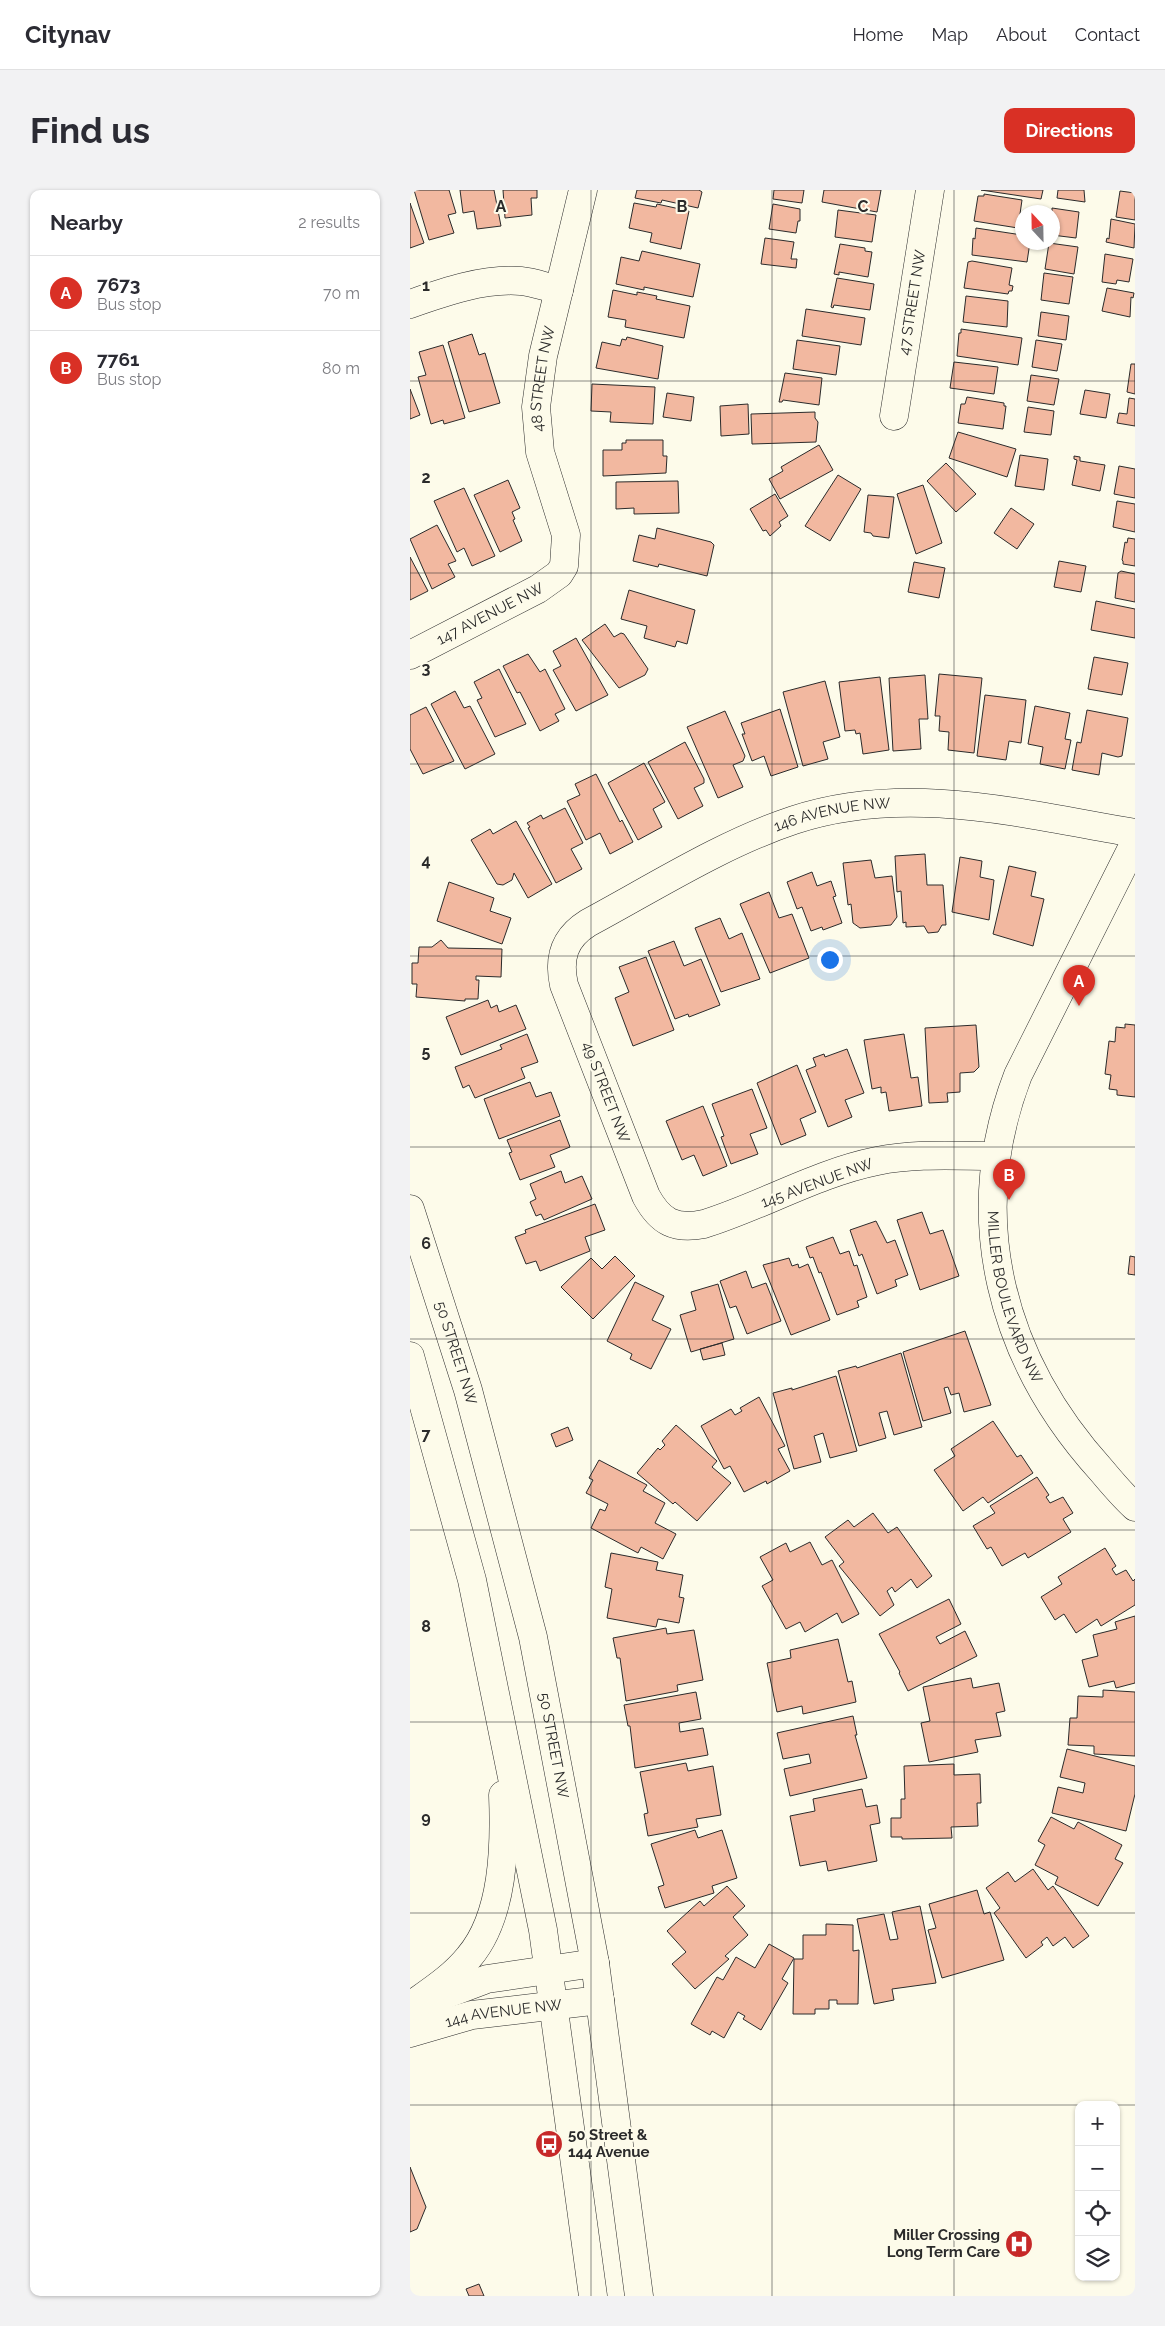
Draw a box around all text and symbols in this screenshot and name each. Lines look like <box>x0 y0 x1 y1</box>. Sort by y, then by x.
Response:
text: Citynav <box>25 20 111 49</box>
text: Home <box>852 24 903 45</box>
text: Map <box>931 24 968 45</box>
text: About <box>996 24 1047 45</box>
text: Contact <box>1075 24 1140 45</box>
button: Directions <box>1004 108 1135 153</box>
text: Find us <box>30 110 150 151</box>
text: A <box>496 197 507 216</box>
text: B <box>677 197 688 216</box>
text: C <box>858 197 869 216</box>
north arrow <box>1015 205 1060 250</box>
text: Nearby <box>50 210 123 235</box>
text: 2 results <box>298 213 360 232</box>
street label: 47 STREET NW <box>895 248 929 356</box>
text: 7673 <box>97 273 140 295</box>
text: 1 <box>422 276 430 295</box>
text: A <box>61 284 71 303</box>
text: 70 m <box>323 284 360 303</box>
text: Bus stop <box>97 295 161 314</box>
street label: 48 STREET NW <box>527 324 559 433</box>
text: 7761 <box>97 348 139 370</box>
text: B <box>61 359 71 378</box>
text: 80 m <box>322 359 360 378</box>
text: Bus stop <box>97 370 161 389</box>
text: 2 <box>421 468 431 487</box>
street label: 147 AVENUE NW <box>434 579 547 649</box>
text: 3 <box>422 659 431 678</box>
street label: 146 AVENUE NW <box>771 794 891 835</box>
text: 4 <box>421 851 431 870</box>
your location <box>817 947 843 973</box>
pin: A <box>1063 965 1095 1006</box>
street label: 49 STREET NW <box>578 1039 634 1145</box>
text: 5 <box>422 1042 431 1061</box>
street label: 145 AVENUE NW <box>759 1154 876 1212</box>
pin: B <box>993 1159 1025 1200</box>
street label: MILLER BOULEVARD NW <box>984 1211 1046 1386</box>
text: 6 <box>421 1234 431 1253</box>
street label: 50 STREET NW <box>431 1299 481 1407</box>
text: 7 <box>422 1425 431 1444</box>
text: 8 <box>421 1617 431 1636</box>
street label: 50 STREET NW <box>535 1691 573 1800</box>
text: 9 <box>421 1808 431 1827</box>
street label: 144 AVENUE NW <box>443 1996 563 2031</box>
map controls <box>1075 2101 1120 2281</box>
button: + <box>1075 2101 1120 2146</box>
place label: 50 Street & 144 Avenue <box>568 2126 650 2161</box>
bus stop icon: 50 Street & 144 Avenue <box>534 2129 564 2159</box>
button: − <box>1075 2146 1120 2191</box>
button: locate <box>1075 2191 1120 2236</box>
place label: Miller Crossing Long Term Care <box>887 2226 1000 2261</box>
hospital icon: Miller Crossing Long Term Care <box>1004 2229 1034 2259</box>
button: layers <box>1075 2236 1120 2281</box>

